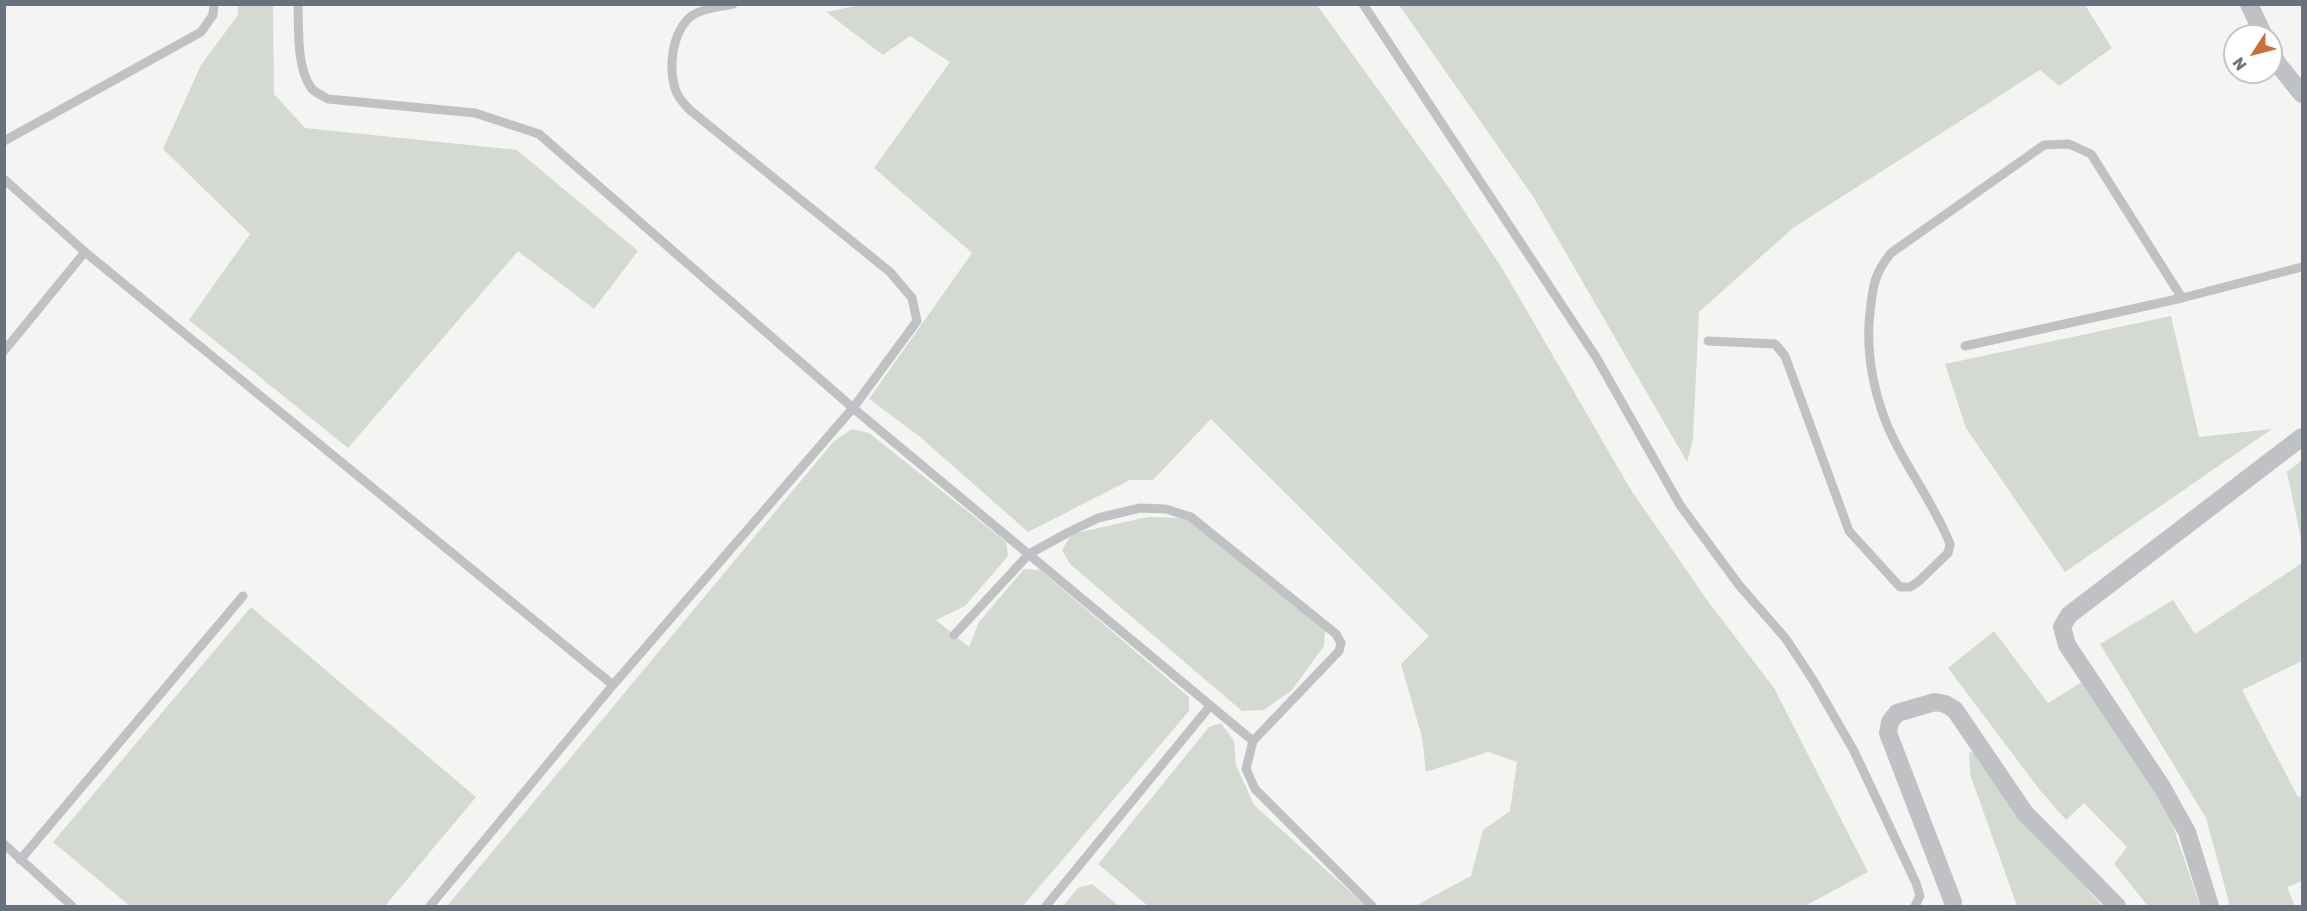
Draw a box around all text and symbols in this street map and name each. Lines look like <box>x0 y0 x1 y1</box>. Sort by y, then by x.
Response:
north arrow <box>2223 24 2283 84</box>
text: N <box>2229 53 2251 74</box>

